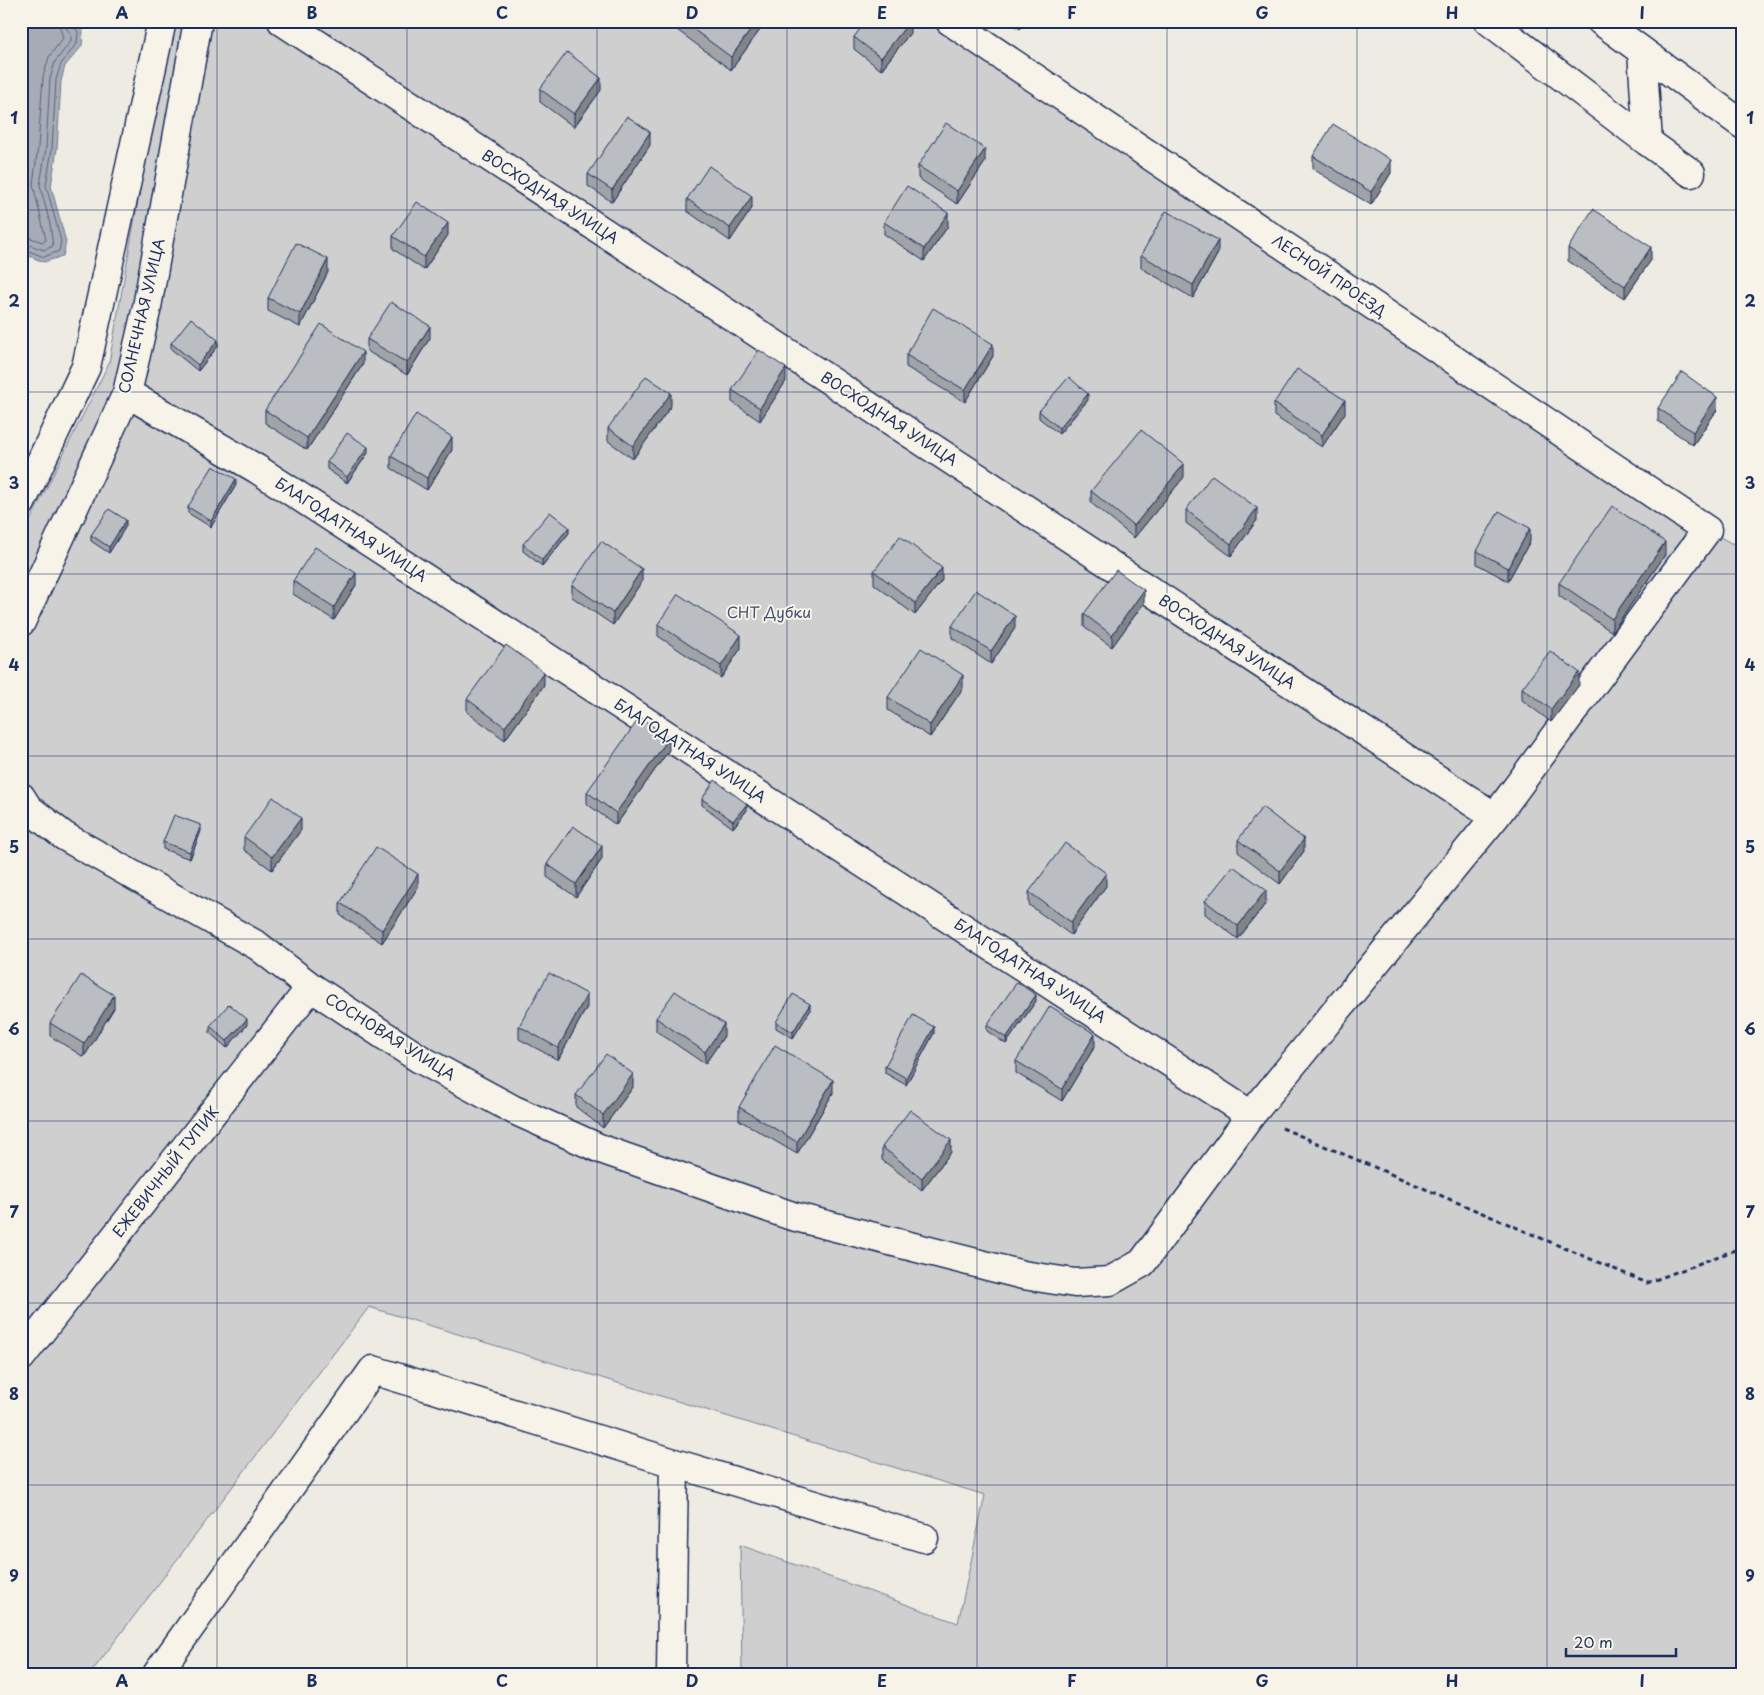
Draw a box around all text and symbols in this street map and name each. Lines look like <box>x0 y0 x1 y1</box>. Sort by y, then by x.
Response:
text: A <box>116 0 129 24</box>
text: B <box>307 0 318 24</box>
text: C <box>496 0 508 24</box>
text: D <box>686 0 698 24</box>
text: E <box>877 0 887 24</box>
text: F <box>1067 0 1077 24</box>
text: G <box>1255 0 1269 24</box>
text: H <box>1446 0 1458 24</box>
text: I <box>1639 0 1645 24</box>
text: 1 <box>10 105 18 129</box>
text: 1 <box>1746 105 1754 129</box>
street label: ВОСХОДНАЯ УЛИЦА <box>478 143 624 249</box>
street label: ЛЕСНОЙ ПРОЕЗД <box>1268 228 1392 322</box>
street label: СОЛНЕЧНАЯ УЛИЦА <box>111 236 170 396</box>
text: 2 <box>8 288 20 312</box>
text: 2 <box>1744 288 1756 312</box>
street label: ВОСХОДНАЯ УЛИЦА <box>817 365 963 471</box>
text: 3 <box>9 470 19 494</box>
text: 3 <box>1745 470 1755 494</box>
street label: БЛАГОДАТНАЯ УЛИЦА <box>271 471 432 587</box>
street label: ВОСХОДНАЯ УЛИЦА <box>1155 588 1301 694</box>
park label: СНТ Дубки <box>727 600 811 623</box>
text: 4 <box>9 652 20 676</box>
text: 4 <box>1745 652 1756 676</box>
street label: БЛАГОДАТНАЯ УЛИЦА <box>610 692 771 808</box>
text: 5 <box>9 834 19 858</box>
text: 5 <box>1745 834 1755 858</box>
street label: БЛАГОДАТНАЯ УЛИЦА <box>950 912 1111 1028</box>
street label: СОСНОВАЯ УЛИЦА <box>321 986 461 1085</box>
text: 6 <box>8 1016 20 1040</box>
text: 6 <box>1744 1016 1756 1040</box>
street label: ЕЖЕВИЧНЫЙ ТУПИК <box>106 1101 223 1242</box>
text: 7 <box>9 1199 19 1223</box>
text: 7 <box>1745 1199 1755 1223</box>
text: 8 <box>9 1381 19 1405</box>
text: 8 <box>1745 1381 1755 1405</box>
text: 9 <box>9 1563 19 1587</box>
text: 9 <box>1745 1563 1755 1587</box>
scale bar <box>1566 1625 1676 1657</box>
text: 20 m <box>1574 1630 1613 1653</box>
text: A <box>116 1668 129 1692</box>
text: B <box>307 1668 318 1692</box>
text: C <box>496 1668 508 1692</box>
text: D <box>686 1668 698 1692</box>
text: E <box>877 1668 887 1692</box>
text: F <box>1067 1668 1077 1692</box>
text: G <box>1255 1668 1269 1692</box>
text: H <box>1446 1668 1458 1692</box>
text: I <box>1639 1668 1645 1692</box>

